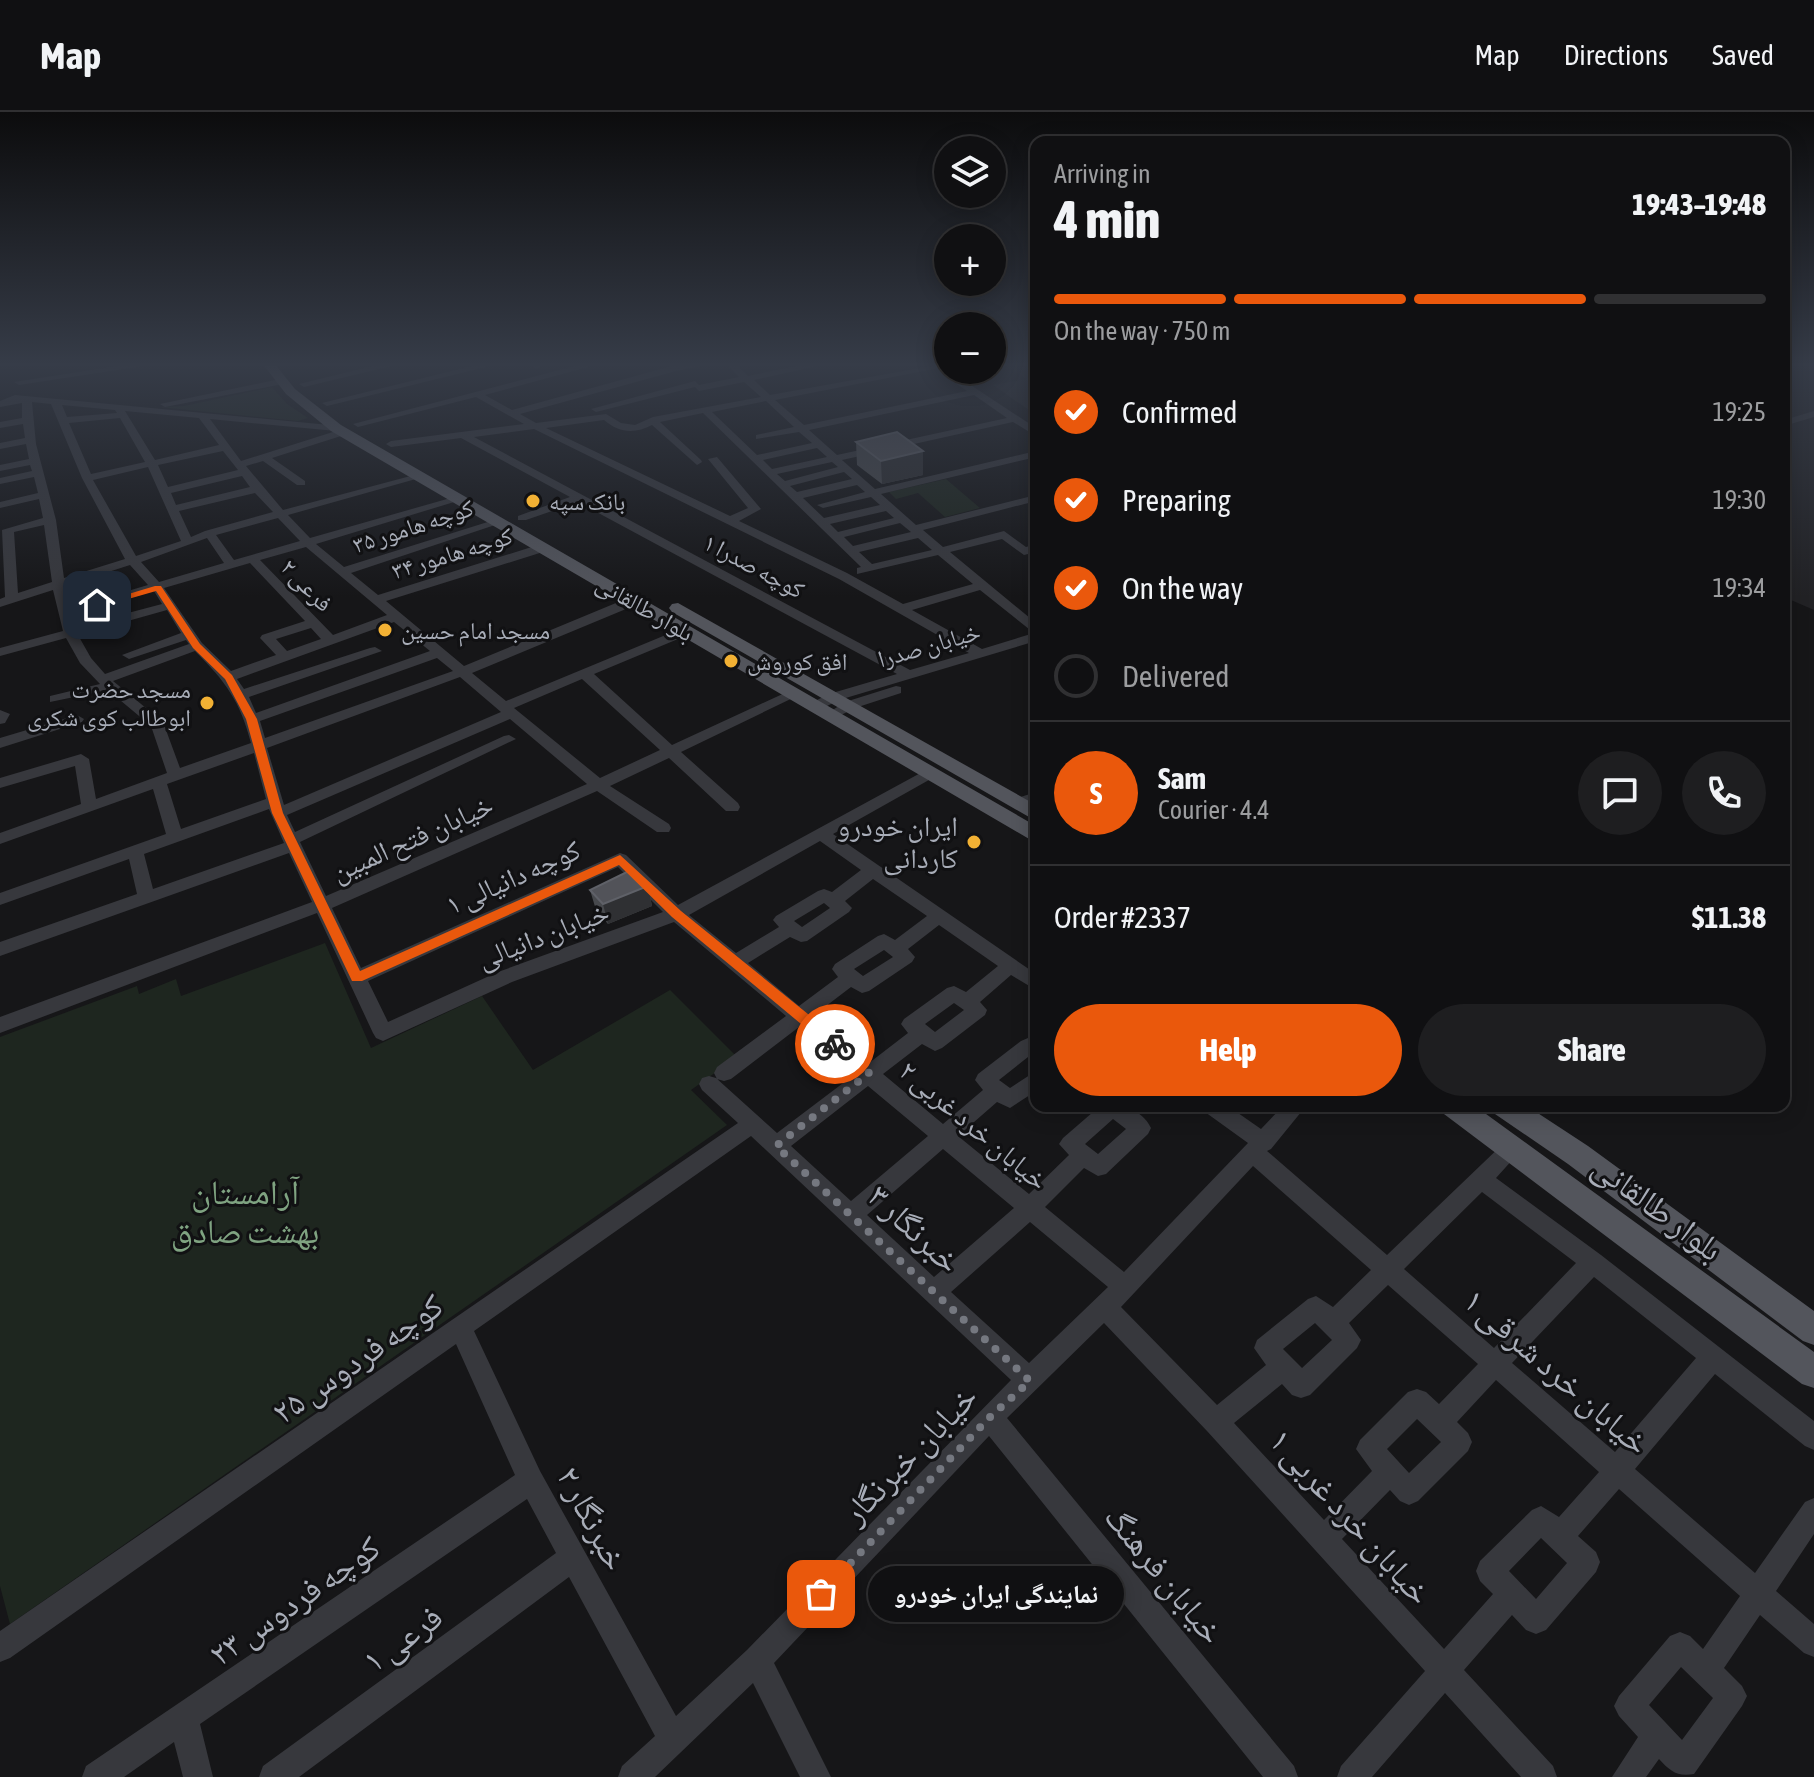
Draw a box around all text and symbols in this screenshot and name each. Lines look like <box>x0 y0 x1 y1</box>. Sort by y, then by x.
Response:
text: Map <box>40 34 101 77</box>
text: Map <box>1475 39 1520 71</box>
text: Directions <box>1564 39 1668 71</box>
text: Saved <box>1712 39 1774 71</box>
map controls <box>934 136 1006 384</box>
button: layers <box>934 136 1006 208</box>
text: Arriving in <box>1054 159 1151 189</box>
text: 19:43–19:48 <box>1632 187 1766 221</box>
text: 4 min <box>1054 189 1160 249</box>
button: + <box>934 224 1006 296</box>
button: − <box>934 312 1006 384</box>
text: On the way · 750 m <box>1054 316 1231 346</box>
icon: check <box>1054 390 1098 434</box>
text: Confirmed <box>1122 395 1237 429</box>
text: 19:25 <box>1712 397 1766 427</box>
icon: check <box>1054 478 1098 522</box>
text: Preparing <box>1122 483 1231 517</box>
text: 19:30 <box>1712 485 1766 515</box>
place label: بانک سپه <box>549 488 625 516</box>
marker: بانک سپه <box>524 492 542 510</box>
street label: کوچه هامور ۳۵ <box>349 494 477 559</box>
street label: کوچه هامور ۳۴ <box>388 522 516 585</box>
street label: کوچه صدرا ۱ <box>699 528 809 604</box>
street label: فرعی ۲ <box>275 553 338 618</box>
icon: check <box>1054 566 1098 610</box>
street label: بلوار طالقانی <box>591 569 698 647</box>
pin <box>63 571 131 639</box>
text: On the way <box>1122 571 1243 605</box>
text: 19:34 <box>1712 573 1766 603</box>
icon: home <box>75 583 119 627</box>
place label: مسجد امام حسین <box>401 617 550 647</box>
street label: خیابان صدرا <box>875 618 984 673</box>
marker: مسجد امام حسین <box>376 621 394 639</box>
place label: افق کوروش <box>747 648 848 676</box>
marker: افق کوروش <box>722 652 740 670</box>
text: Delivered <box>1122 659 1230 693</box>
place label: مسجد حضرت ابوطالب کوی شکری <box>27 676 191 732</box>
marker: مسجد حضرت ابوطالب کوی شکری <box>198 694 216 712</box>
button: chat <box>1578 751 1662 835</box>
button: phone <box>1682 751 1766 835</box>
text: Sam <box>1158 761 1206 795</box>
text: S <box>1090 776 1102 810</box>
street label: خیابان فتح المبین <box>326 788 498 890</box>
text: Courier · 4.4 <box>1158 795 1269 825</box>
place label: ایران خودرو کاردانی <box>837 810 958 876</box>
street label: کوچه دانیالی ۱ <box>441 833 586 923</box>
marker: ایران خودرو کاردانی <box>965 833 983 851</box>
street label: خیابان دانیالی <box>473 895 614 977</box>
text: Order #2337 <box>1054 900 1191 934</box>
text: $11.38 <box>1692 900 1766 934</box>
courier <box>795 1004 875 1084</box>
button: Help <box>1054 1004 1402 1096</box>
button: Share <box>1418 1004 1766 1096</box>
icon: bike <box>813 1022 857 1066</box>
street label: خیابان خرد غربی ۲ <box>892 1054 1055 1198</box>
street label: بلوار طالقانی <box>1584 1146 1731 1270</box>
park label: آرامستان بهشت صادق <box>171 1172 319 1252</box>
street label: خبرنگار ۳ <box>861 1176 969 1280</box>
street label: خیابان خرد شرقی ۱ <box>1455 1280 1658 1464</box>
street label: کوچه فردوس ۲۵ <box>264 1285 451 1433</box>
street label: خیابان خبرنگار <box>833 1377 986 1533</box>
street label: خیابان خرد غربی ۱ <box>1261 1420 1440 1613</box>
street label: خبرنگار ۲ <box>549 1459 636 1577</box>
street label: خیابان فرهنگ <box>1096 1497 1233 1652</box>
street label: کوچه فردوس ۲۳ <box>201 1527 388 1675</box>
pin <box>787 1560 855 1628</box>
callout: نمایندگی ایران خودرو <box>869 1566 1125 1622</box>
icon: bag <box>799 1572 843 1616</box>
text: نمایندگی ایران خودرو <box>894 1579 1098 1609</box>
street label: فرعی ۱ <box>355 1596 450 1681</box>

